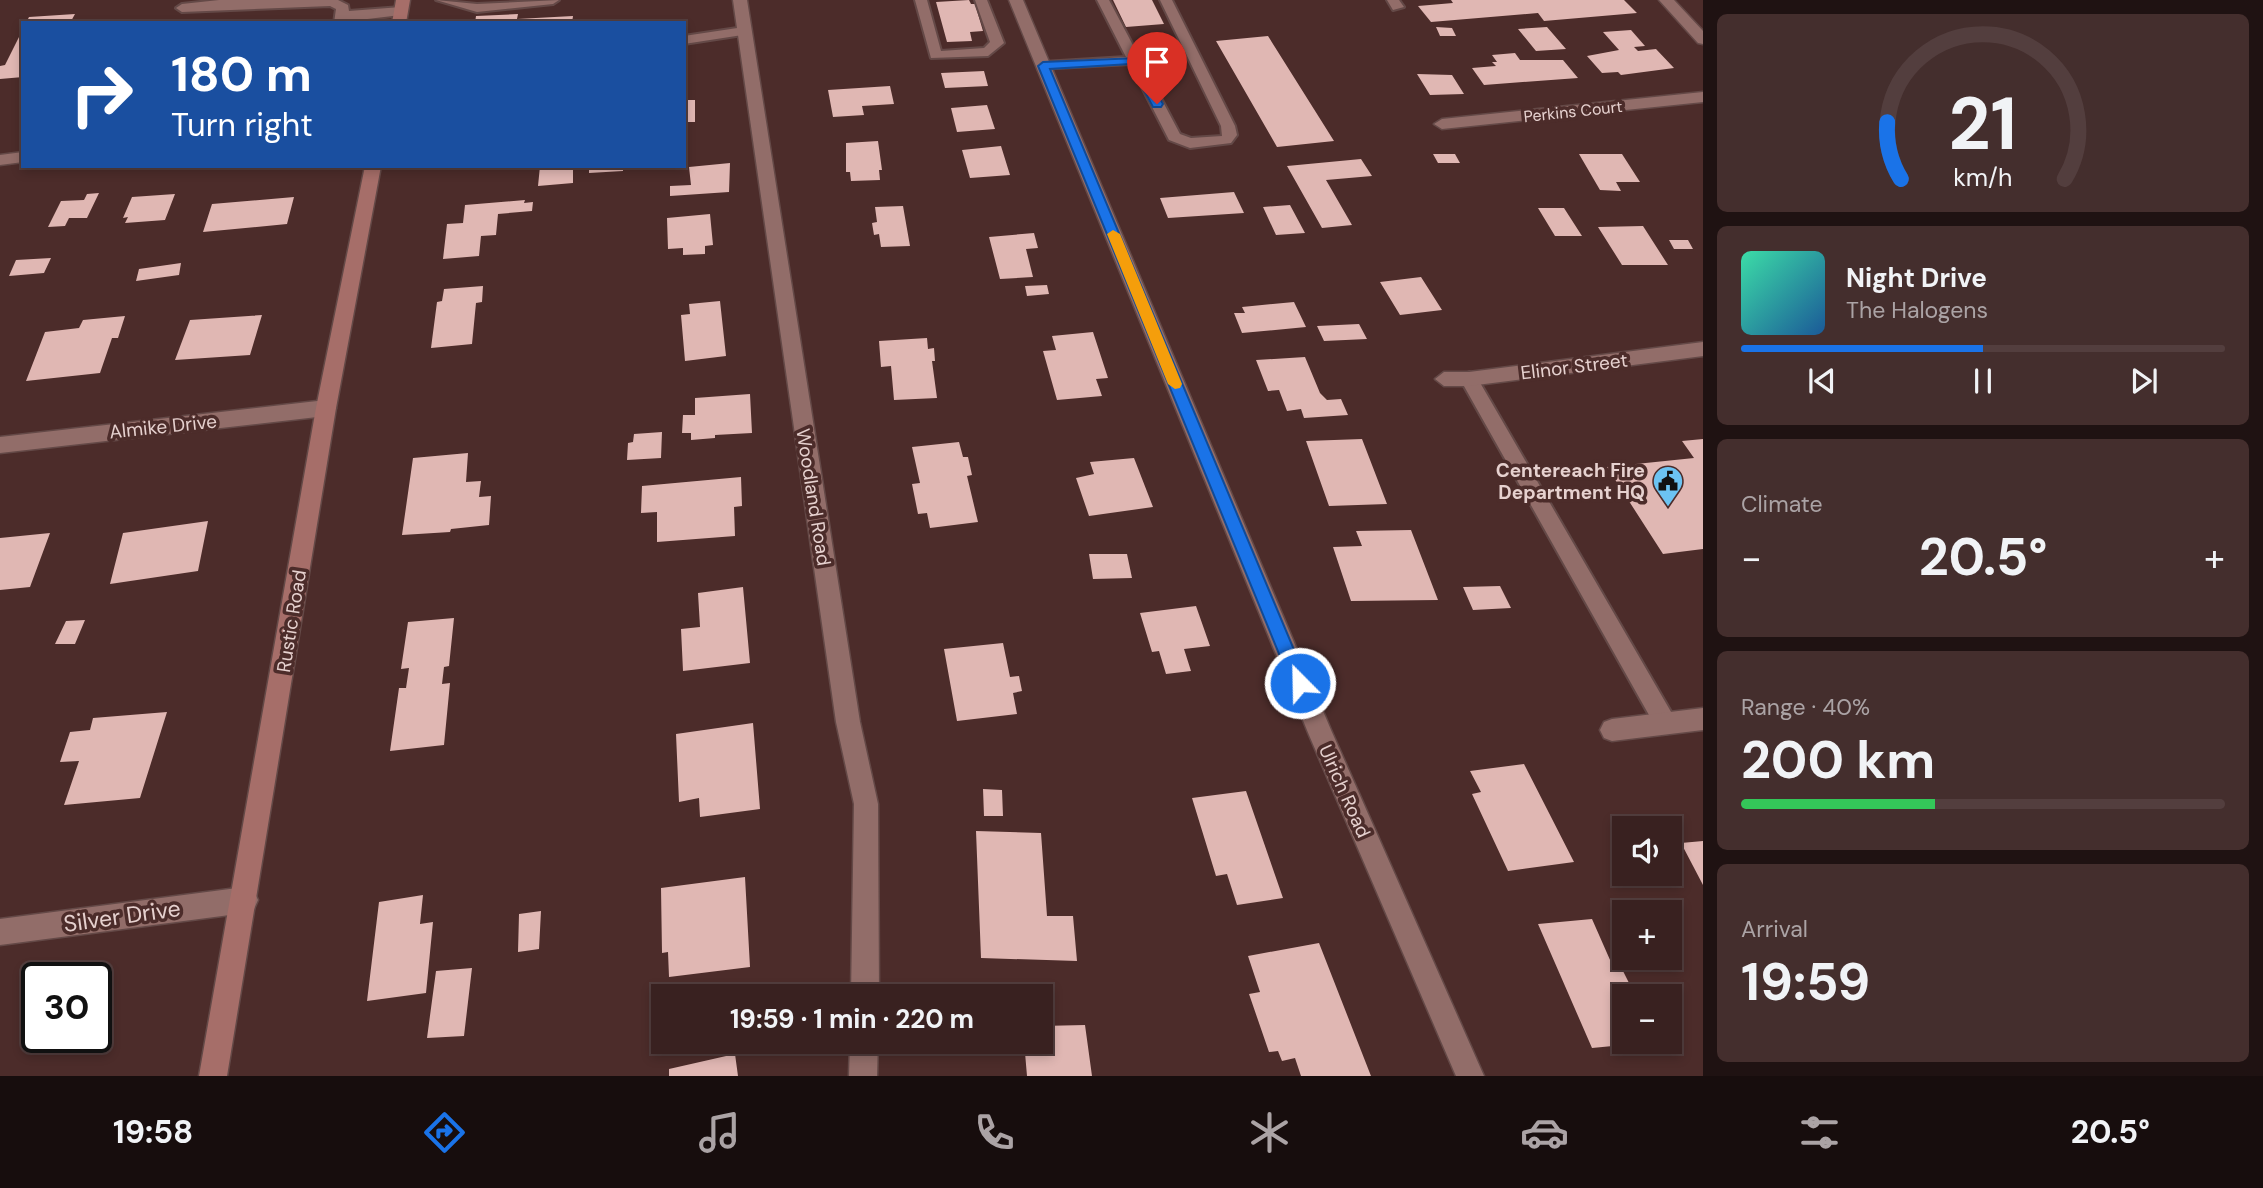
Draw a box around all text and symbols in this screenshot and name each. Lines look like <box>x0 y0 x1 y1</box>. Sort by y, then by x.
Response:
pin <box>1127 32 1187 104</box>
text: 180 m <box>171 42 312 106</box>
icon: arrive <box>1138 43 1176 81</box>
icon: right <box>56 49 147 140</box>
text: 21 <box>1949 78 2017 173</box>
street label: Perkins Court <box>1522 96 1624 127</box>
text: Turn right <box>171 104 313 146</box>
text: km/h <box>1953 161 2013 194</box>
text: Night Drive <box>1846 261 1987 295</box>
text: The Halogens <box>1846 295 1988 325</box>
street label: Elinor Street <box>1519 348 1629 385</box>
icon: previous <box>1803 362 1841 400</box>
icon: pause <box>1964 362 2002 400</box>
icon: next <box>2125 362 2163 400</box>
street label: Almike Drive <box>108 408 218 445</box>
street label: Woodland Road <box>790 427 837 567</box>
place label: Centereach Fire Department HQ <box>1496 458 1645 505</box>
public building icon: Centereach Fire Department HQ <box>1651 464 1685 508</box>
text: Climate <box>1741 489 1823 519</box>
text: 20.5° <box>1919 523 2047 591</box>
text: − <box>1741 533 1762 583</box>
text: + <box>2204 533 2225 583</box>
street label: Rustic Road <box>271 568 312 674</box>
position arrow <box>1263 646 1337 720</box>
text: Range · 40% <box>1741 692 1870 722</box>
text: 200 km <box>1741 726 1935 794</box>
street label: Ulrich Road <box>1313 741 1376 842</box>
map controls <box>1612 816 1682 1054</box>
button: sound <box>1612 816 1682 886</box>
street label: Silver Drive <box>62 893 182 939</box>
button: + <box>1612 900 1682 970</box>
text: Arrival <box>1741 914 1808 944</box>
text: 19:59 <box>1741 948 1870 1016</box>
speed limit sign: 30 <box>21 962 112 1053</box>
button: − <box>1612 984 1682 1054</box>
text: 19:59 · 1 min · 220 m <box>730 1002 974 1036</box>
icon: directions <box>420 1108 469 1157</box>
icon: music <box>695 1108 744 1157</box>
icon: phone <box>970 1108 1019 1157</box>
icon: climate <box>1245 1108 1294 1157</box>
icon: car <box>1520 1108 1569 1157</box>
icon: filters <box>1795 1108 1844 1157</box>
text: 19:58 <box>113 1111 193 1153</box>
text: 20.5° <box>2071 1111 2150 1153</box>

